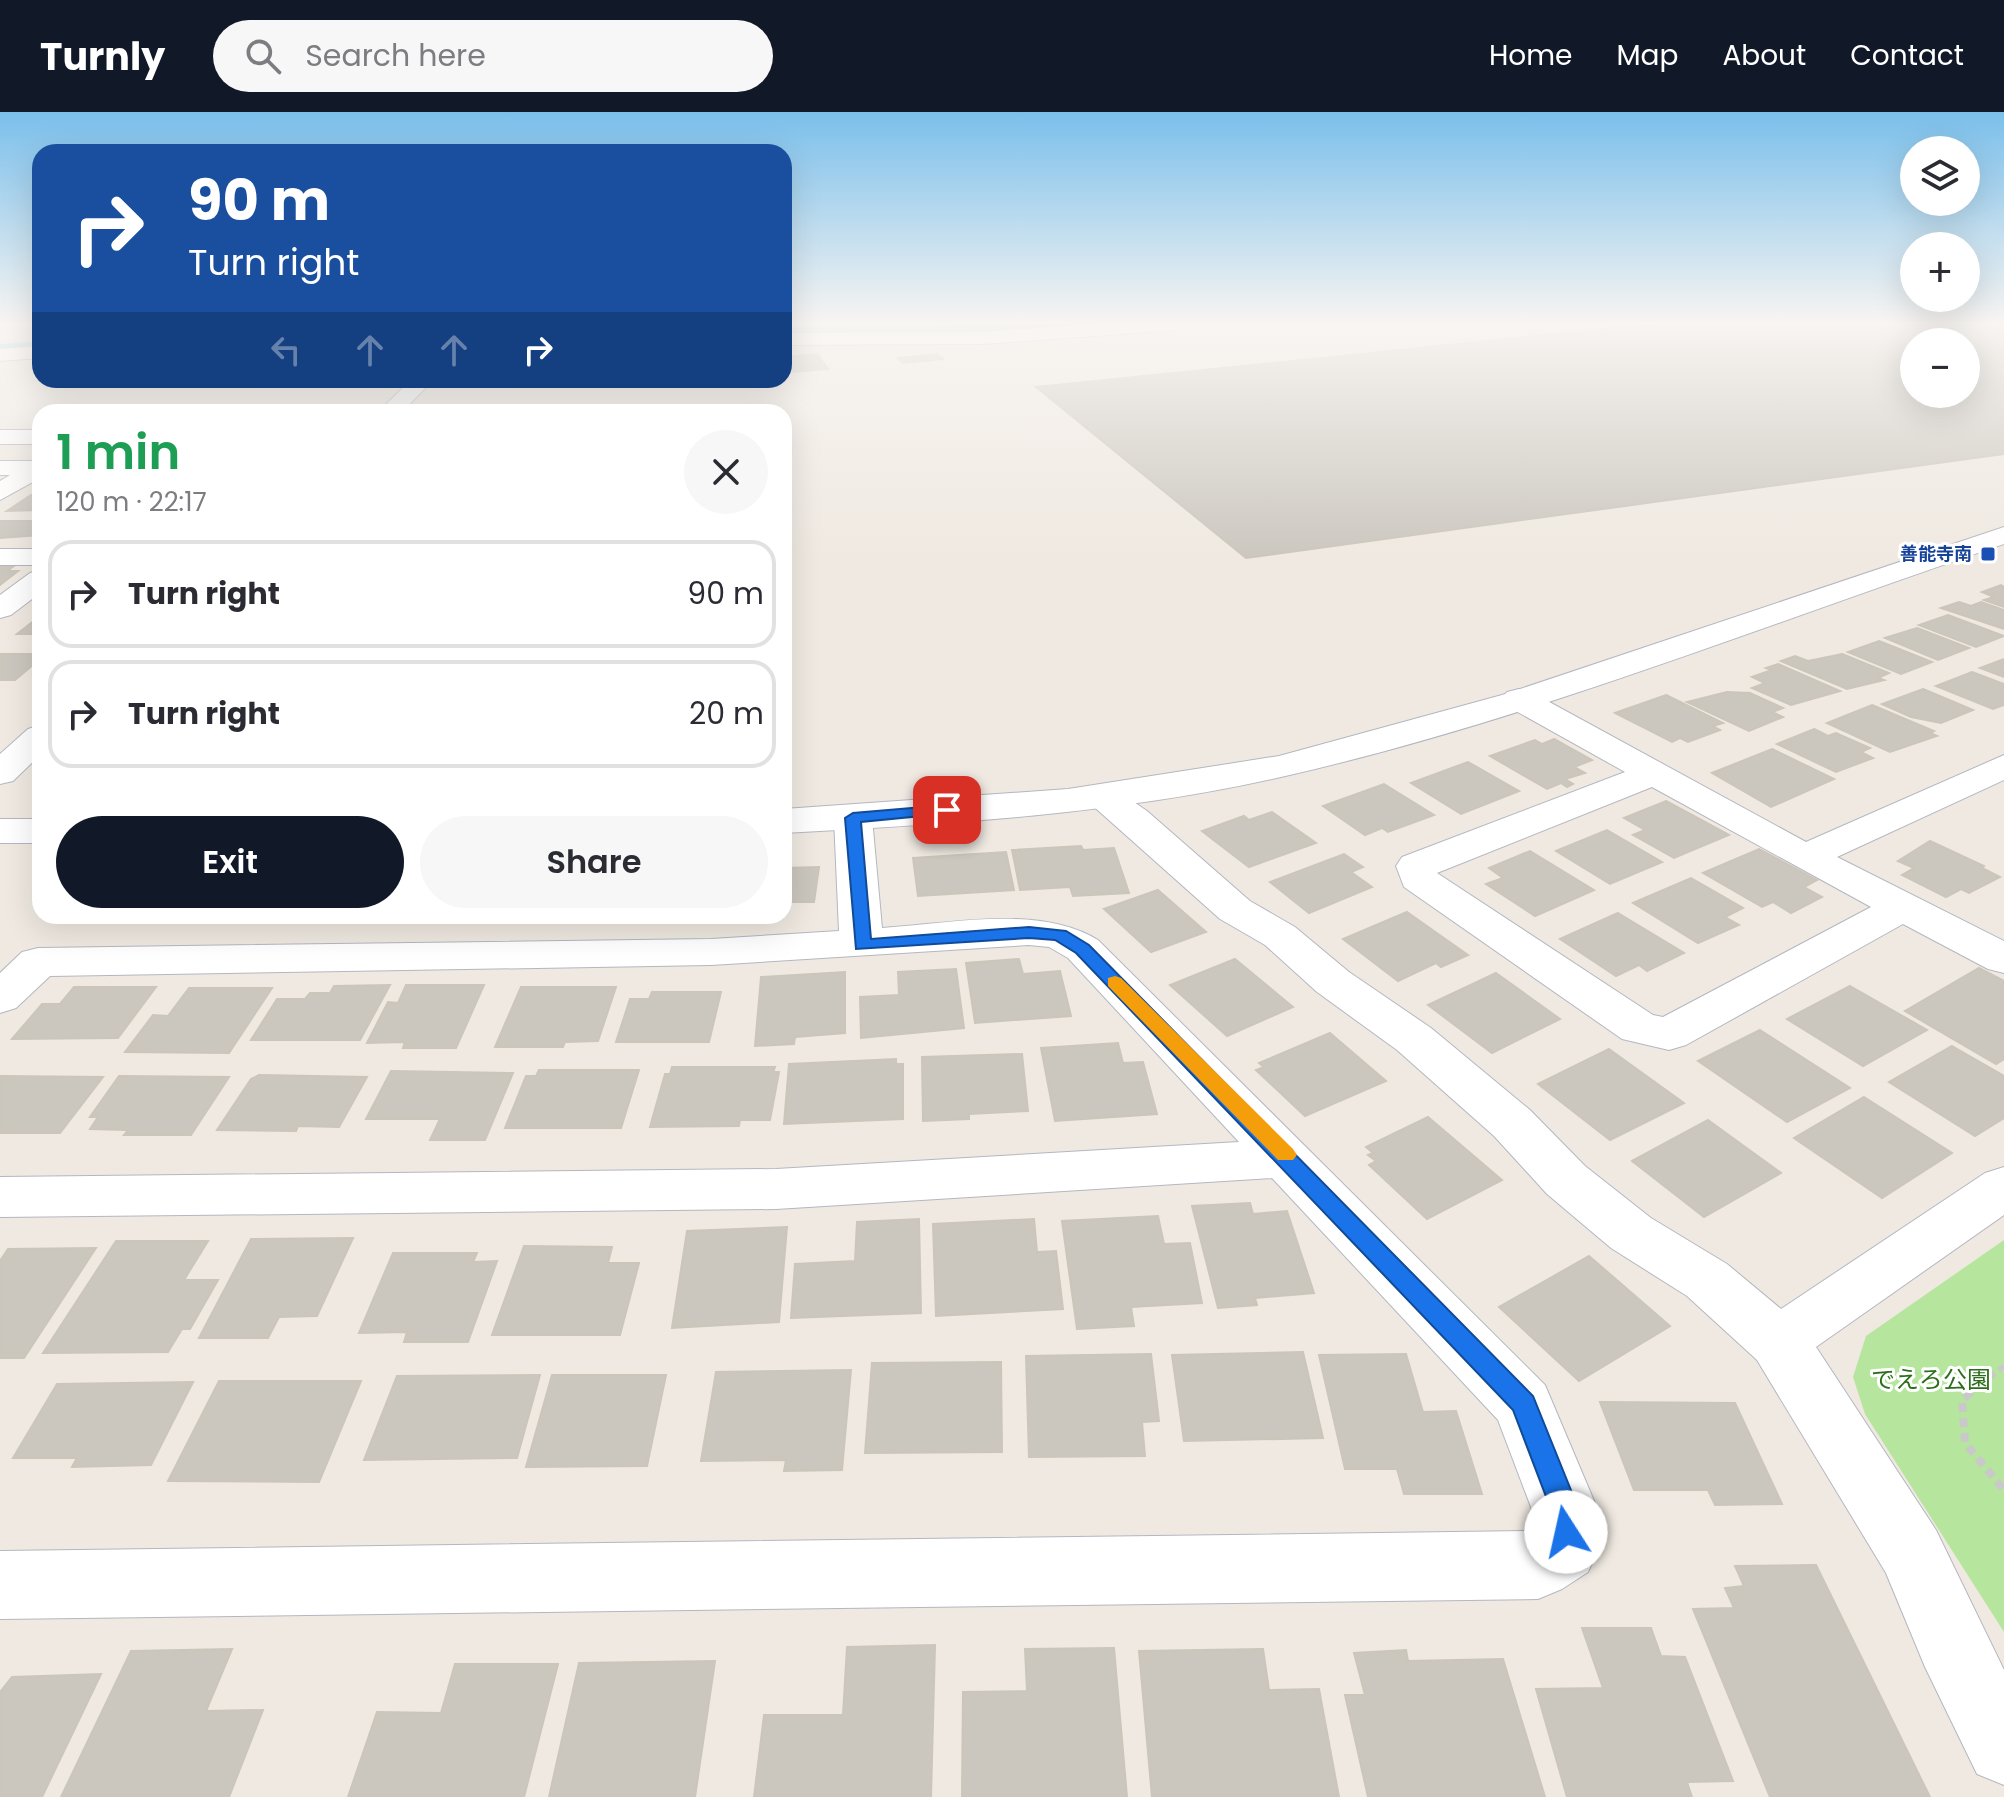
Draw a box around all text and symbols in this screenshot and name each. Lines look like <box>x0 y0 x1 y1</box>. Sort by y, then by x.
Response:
search box <box>213 20 773 92</box>
text: Turnly <box>40 30 165 83</box>
icon: search <box>241 34 285 78</box>
text: Search here <box>305 34 486 77</box>
text: Home <box>1489 36 1572 75</box>
text: Map <box>1616 36 1678 75</box>
text: About <box>1722 36 1806 75</box>
text: Contact <box>1850 36 1964 75</box>
map controls <box>1900 136 1980 408</box>
button: layers <box>1900 136 1980 216</box>
text: 90 m <box>188 161 330 240</box>
icon: right <box>56 176 160 280</box>
button: + <box>1900 232 1980 312</box>
text: Turn right <box>188 237 359 288</box>
icon: left <box>264 328 308 372</box>
icon: ahead <box>348 328 392 372</box>
icon: ahead <box>432 328 476 372</box>
icon: right <box>516 328 560 372</box>
button: − <box>1900 328 1980 408</box>
text: 1 min <box>56 419 180 486</box>
button: close <box>684 430 768 514</box>
text: 120 m · 22:17 <box>56 484 207 520</box>
place label: 善能寺南 <box>1900 541 1972 566</box>
marker: 善能寺南 <box>1979 545 1997 563</box>
icon: right <box>60 572 104 616</box>
text: Turn right <box>128 572 280 615</box>
text: 90 m <box>687 572 764 615</box>
icon: right <box>60 692 104 736</box>
text: Turn right <box>128 692 280 735</box>
text: 20 m <box>689 692 764 735</box>
pin <box>913 776 981 844</box>
icon: arrive <box>925 788 969 832</box>
button: Exit <box>56 816 404 908</box>
button: Share <box>420 816 768 908</box>
park label: でえろ公園 <box>1871 1363 1991 1396</box>
position arrow <box>1524 1490 1608 1574</box>

